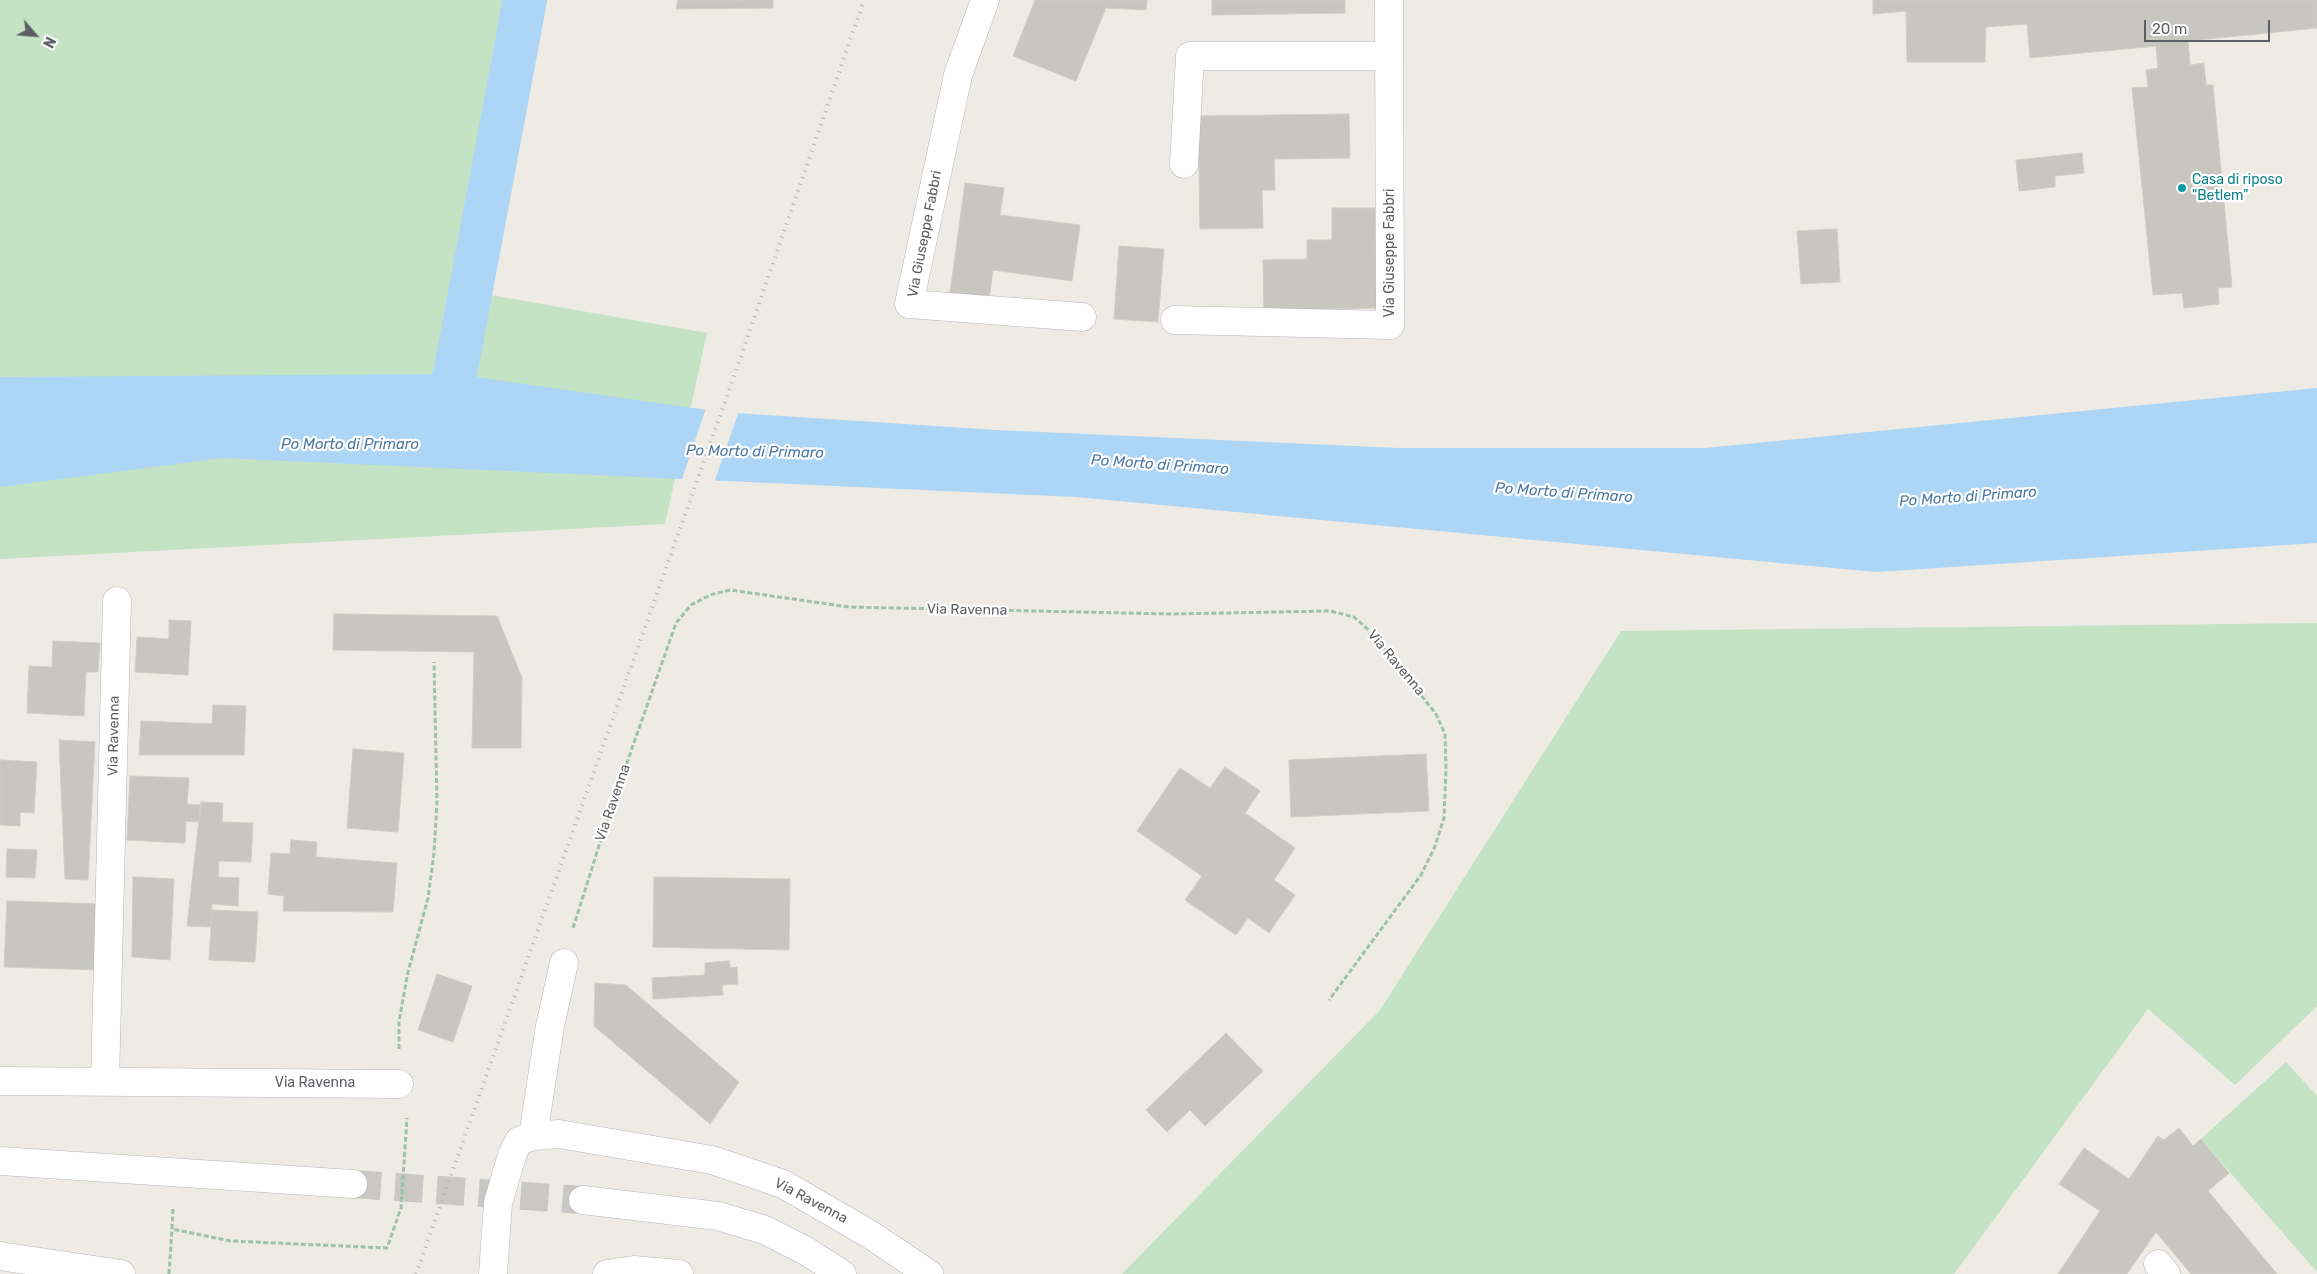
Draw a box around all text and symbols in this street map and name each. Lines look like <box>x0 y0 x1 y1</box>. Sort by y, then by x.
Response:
north arrow <box>10 10 60 60</box>
scale bar <box>2147 10 2273 42</box>
text: 20 m <box>2152 20 2187 38</box>
text: N <box>39 34 59 50</box>
street label: Via Giuseppe Fabbri <box>904 169 946 299</box>
place label: Casa di riposo "Betlem" <box>2192 172 2283 204</box>
marker: Casa di riposo "Betlem" <box>2176 182 2188 194</box>
street label: Via Giuseppe Fabbri <box>1382 189 1398 317</box>
water label: Po Morto di Primaro <box>281 436 419 454</box>
water label: Po Morto di Primaro <box>686 442 824 462</box>
water label: Po Morto di Primaro <box>1091 451 1229 479</box>
water label: Po Morto di Primaro <box>1495 479 1633 507</box>
water label: Po Morto di Primaro <box>1899 483 2037 511</box>
street label: Via Ravenna <box>927 601 1007 619</box>
street label: Via Ravenna <box>1364 627 1428 699</box>
street label: Via Ravenna <box>105 696 123 776</box>
street label: Via Ravenna <box>592 762 634 844</box>
street label: Via Ravenna <box>275 1075 355 1091</box>
street label: Via Ravenna <box>772 1175 850 1227</box>

